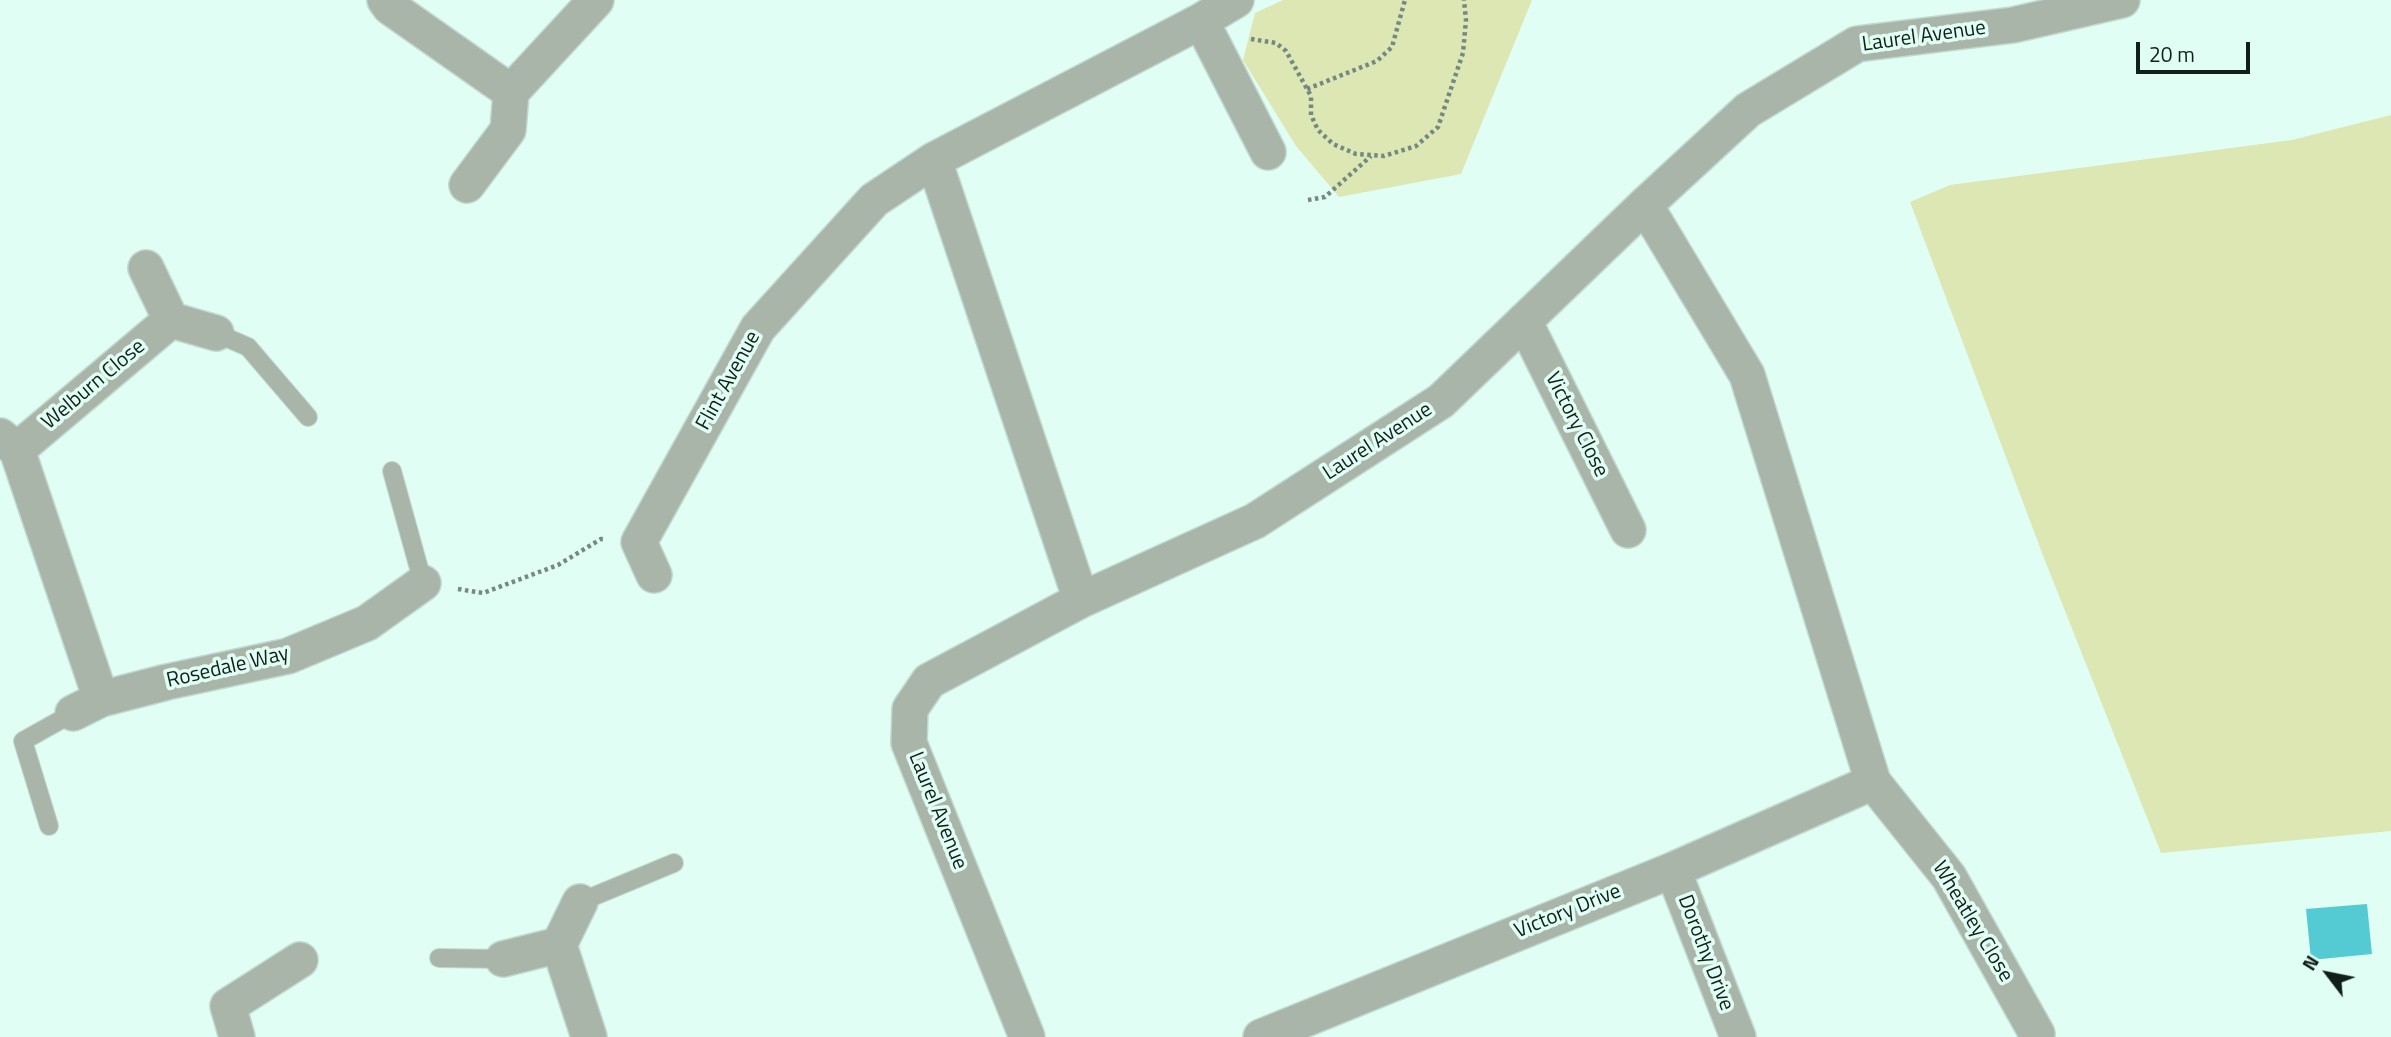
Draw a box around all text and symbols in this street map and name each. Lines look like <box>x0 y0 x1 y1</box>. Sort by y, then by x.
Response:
street label: Laurel Avenue <box>1861 16 1987 58</box>
scale bar <box>2139 28 2253 72</box>
text: 20 m <box>2149 38 2195 70</box>
street label: Flint Avenue <box>691 327 767 435</box>
street label: Welburn Close <box>37 335 151 435</box>
street label: Victory Close <box>1539 368 1613 482</box>
street label: Laurel Avenue <box>1319 398 1437 486</box>
street label: Rosedale Way <box>164 642 292 694</box>
street label: Laurel Avenue <box>902 749 972 873</box>
street label: Wheatley Close <box>1926 857 2018 987</box>
street label: Victory Drive <box>1511 879 1625 945</box>
street label: Dorothy Drive <box>1671 892 1739 1014</box>
north arrow <box>2293 939 2363 1009</box>
text: N <box>2294 949 2326 976</box>

